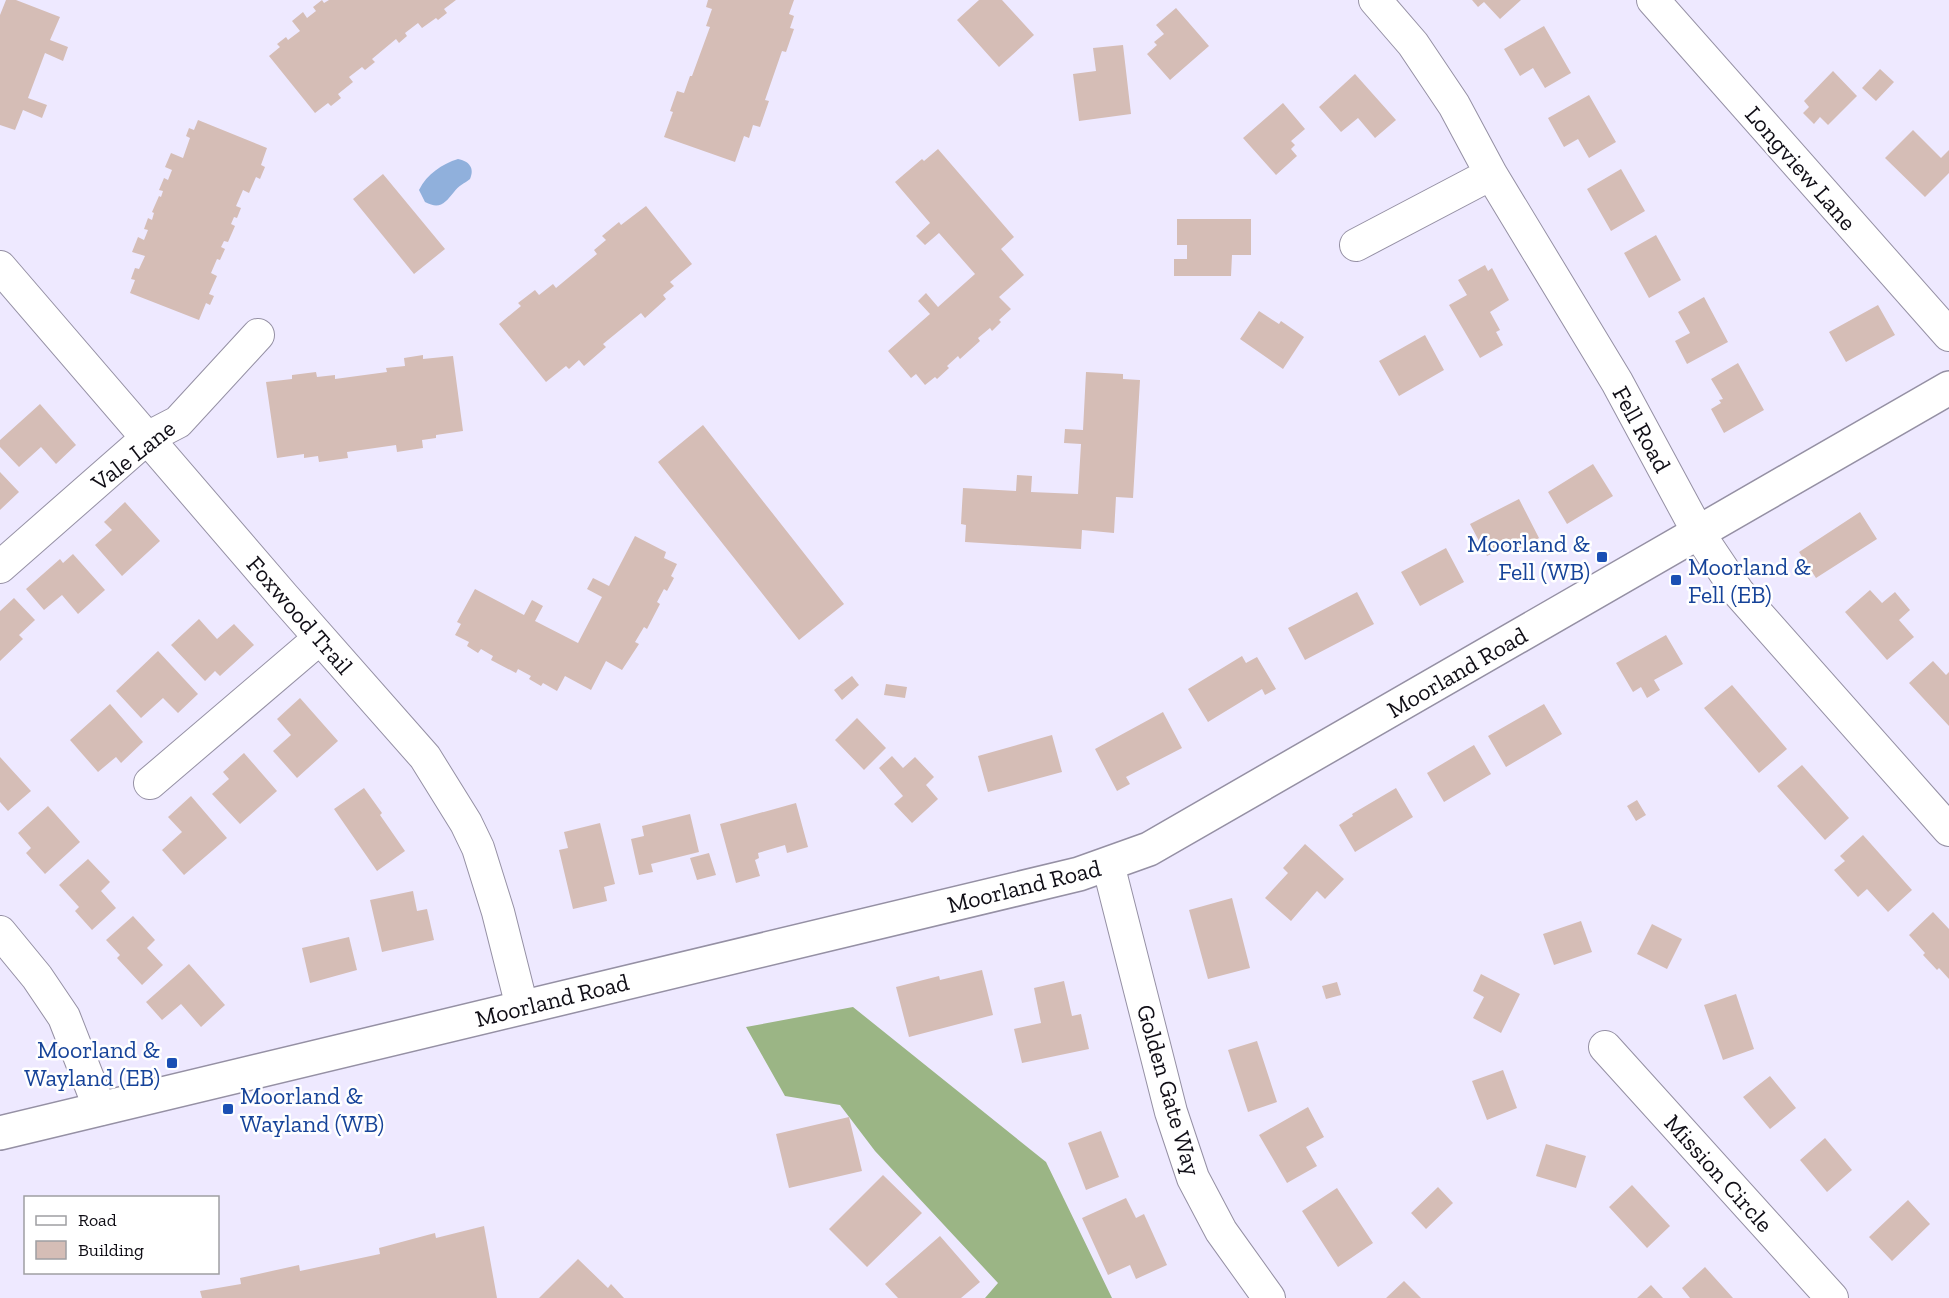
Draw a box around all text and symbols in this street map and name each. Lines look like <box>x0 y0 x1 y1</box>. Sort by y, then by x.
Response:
street label: Longview Lane <box>1739 100 1863 236</box>
street label: Fell Road <box>1607 381 1677 477</box>
street label: Vale Lane <box>84 413 181 497</box>
place label: Moorland & Fell (WB) <box>1467 529 1590 586</box>
street label: Foxwood Trail <box>241 550 359 680</box>
marker: Moorland & Fell (WB) <box>1595 550 1609 564</box>
place label: Moorland & Fell (EB) <box>1688 552 1811 609</box>
marker: Moorland & Fell (EB) <box>1669 573 1683 587</box>
street label: Moorland Road <box>1382 620 1532 724</box>
street label: Moorland Road <box>944 853 1104 919</box>
street label: Moorland Road <box>472 967 632 1033</box>
street label: Golden Gate Way <box>1131 1001 1207 1180</box>
place label: Moorland & Wayland (EB) <box>24 1035 160 1092</box>
marker: Moorland & Wayland (EB) <box>165 1056 179 1070</box>
place label: Moorland & Wayland (WB) <box>240 1081 384 1138</box>
marker: Moorland & Wayland (WB) <box>221 1102 235 1116</box>
street label: Mission Circle <box>1659 1108 1779 1238</box>
legend <box>24 1196 219 1274</box>
text: Road <box>78 1209 117 1231</box>
text: Building <box>78 1239 144 1261</box>

